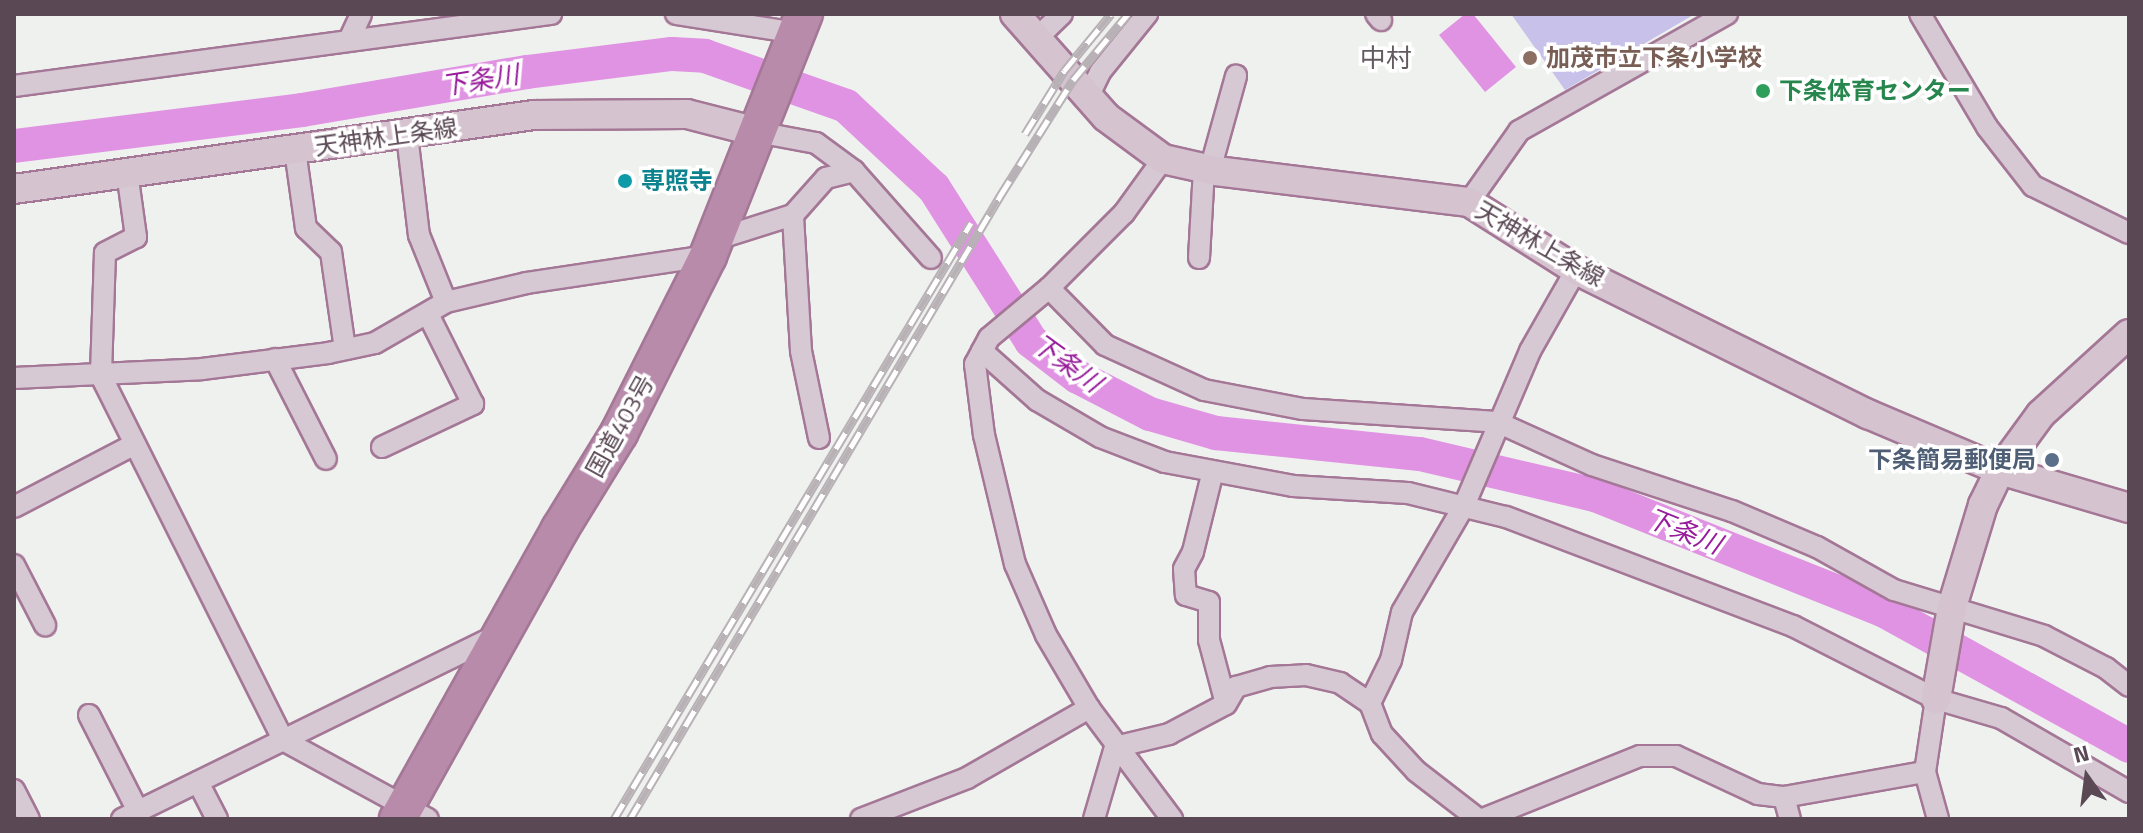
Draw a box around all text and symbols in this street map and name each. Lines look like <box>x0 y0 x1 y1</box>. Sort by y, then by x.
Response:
district label: 中村 <box>1360 42 1412 74</box>
place label: 加茂市立下条小学校 <box>1546 44 1762 72</box>
marker: 加茂市立下条小学校 <box>1521 49 1539 67</box>
water label: 下条川 <box>439 58 521 102</box>
place label: 下条体育センター <box>1779 77 1971 105</box>
marker: 下条体育センター <box>1754 82 1772 100</box>
street label: 天神林上条線 <box>313 113 459 161</box>
place label: 専照寺 <box>641 167 713 195</box>
marker: 専照寺 <box>616 172 634 190</box>
street label: 天神林上条線 <box>1470 196 1610 292</box>
water label: 下条川 <box>1026 327 1108 399</box>
street label: 国道403号 <box>580 370 660 482</box>
place label: 下条簡易郵便局 <box>1868 446 2036 474</box>
marker: 下条簡易郵便局 <box>2043 451 2061 469</box>
water label: 下条川 <box>1642 502 1726 560</box>
text: N <box>2070 735 2093 772</box>
north arrow <box>2047 737 2127 817</box>

